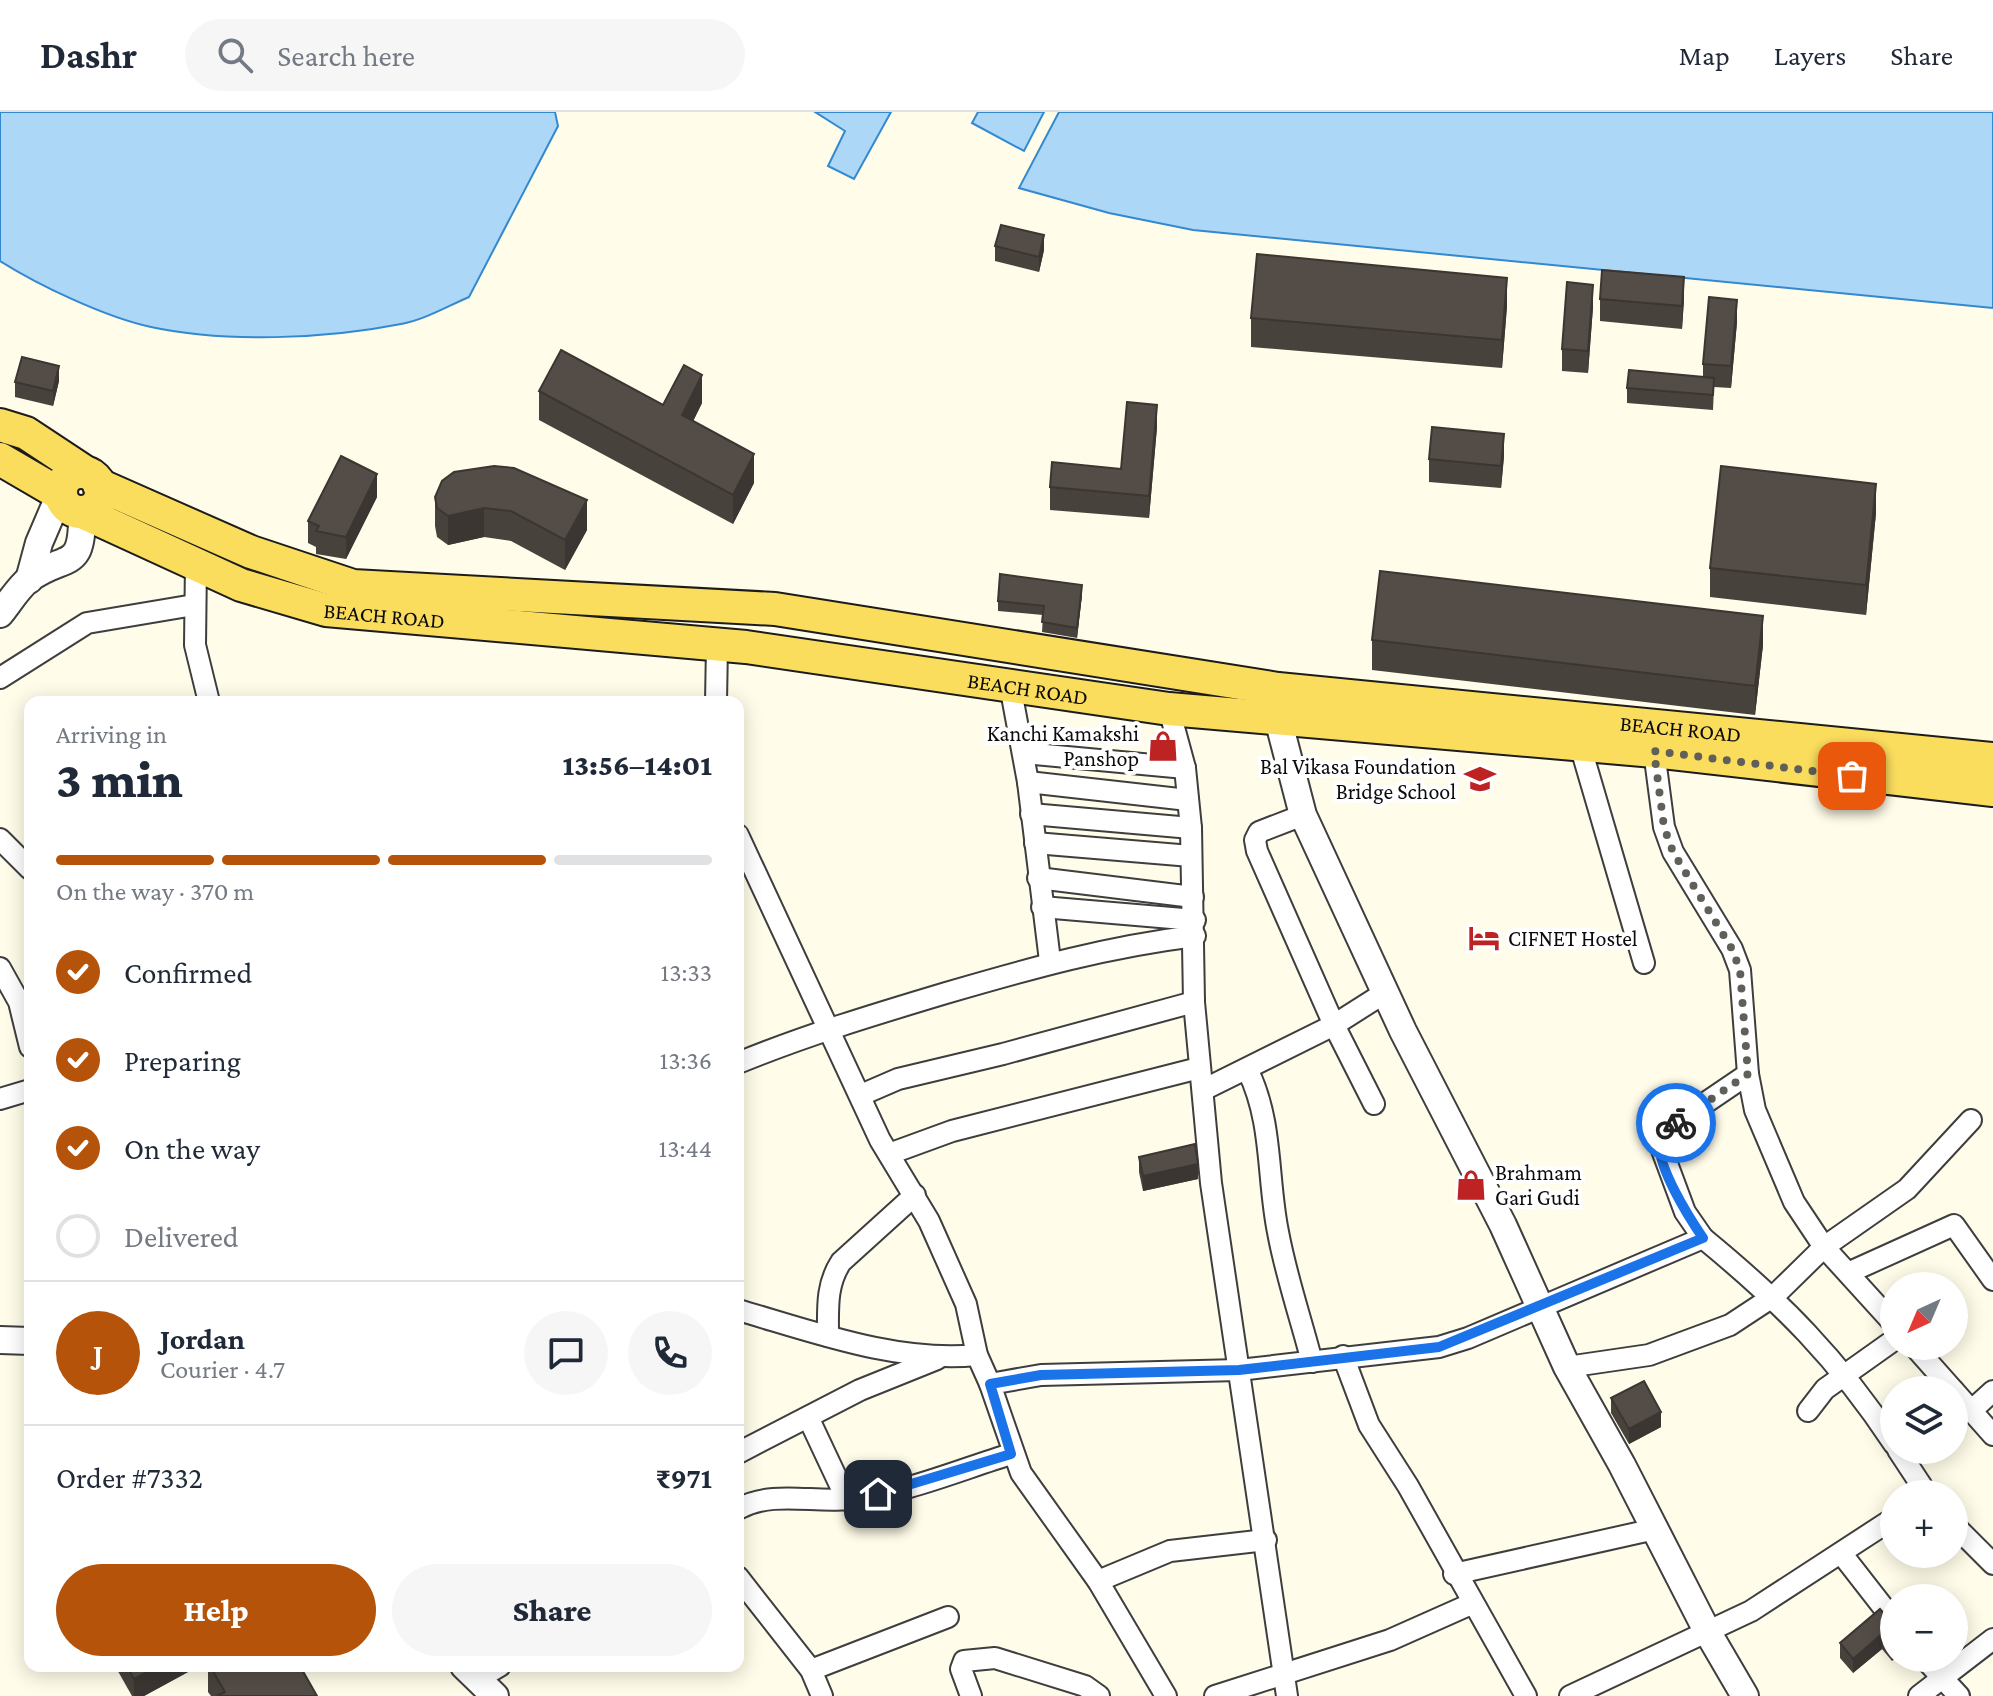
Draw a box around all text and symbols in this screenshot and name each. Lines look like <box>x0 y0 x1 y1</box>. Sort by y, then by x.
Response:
search box <box>185 19 745 91</box>
icon: search <box>213 33 257 77</box>
text: Dashr <box>40 34 137 76</box>
text: Search here <box>277 39 415 72</box>
text: Map <box>1679 40 1730 71</box>
text: Layers <box>1774 40 1846 71</box>
text: Share <box>1890 40 1953 71</box>
street label: BEACH ROAD <box>322 598 446 633</box>
street label: BEACH ROAD <box>966 668 1090 710</box>
street label: BEACH ROAD <box>1619 711 1742 747</box>
text: Arriving in <box>56 720 167 749</box>
place label: Kanchi Kamakshi Panshop <box>987 721 1139 771</box>
shop icon: Kanchi Kamakshi Panshop <box>1146 729 1180 763</box>
pin <box>1818 742 1886 810</box>
text: 13:56–14:01 <box>563 748 712 781</box>
text: 3 min <box>56 750 183 808</box>
place label: Bal Vikasa Foundation Bridge School <box>1260 754 1456 804</box>
icon: bag <box>1830 754 1874 798</box>
school or university icon: Bal Vikasa Foundation Bridge School <box>1463 762 1497 796</box>
text: On the way · 370 m <box>56 877 254 906</box>
hotel icon: CIFNET Hostel <box>1467 921 1501 955</box>
place label: CIFNET Hostel <box>1508 926 1638 951</box>
icon: check <box>56 950 100 994</box>
text: Confirmed <box>124 956 252 989</box>
text: 13:33 <box>661 958 712 987</box>
icon: check <box>56 1038 100 1082</box>
text: Preparing <box>124 1044 241 1077</box>
text: 13:36 <box>660 1046 712 1075</box>
courier <box>1636 1083 1716 1163</box>
icon: bike <box>1654 1101 1698 1145</box>
icon: check <box>56 1126 100 1170</box>
text: On the way <box>124 1132 260 1165</box>
text: 13:44 <box>659 1134 712 1163</box>
place label: Brahmam Gari Gudi <box>1495 1160 1582 1210</box>
shop icon: Brahmam Gari Gudi <box>1454 1168 1488 1202</box>
text: Delivered <box>124 1220 239 1253</box>
north arrow <box>1880 1272 1968 1360</box>
map controls <box>1880 1272 1968 1672</box>
button: chat <box>524 1311 608 1395</box>
button: phone <box>628 1311 712 1395</box>
text: Jordan <box>160 1322 245 1355</box>
text: J <box>93 1337 103 1370</box>
text: Courier · 4.7 <box>160 1355 285 1384</box>
button: layers <box>1880 1376 1968 1464</box>
pin <box>844 1460 912 1528</box>
text: Order #7332 <box>56 1461 203 1494</box>
text: ₹971 <box>656 1461 712 1494</box>
icon: home <box>856 1472 900 1516</box>
button: + <box>1880 1480 1968 1568</box>
button: Help <box>56 1564 376 1656</box>
button: Share <box>392 1564 712 1656</box>
button: − <box>1880 1584 1968 1672</box>

